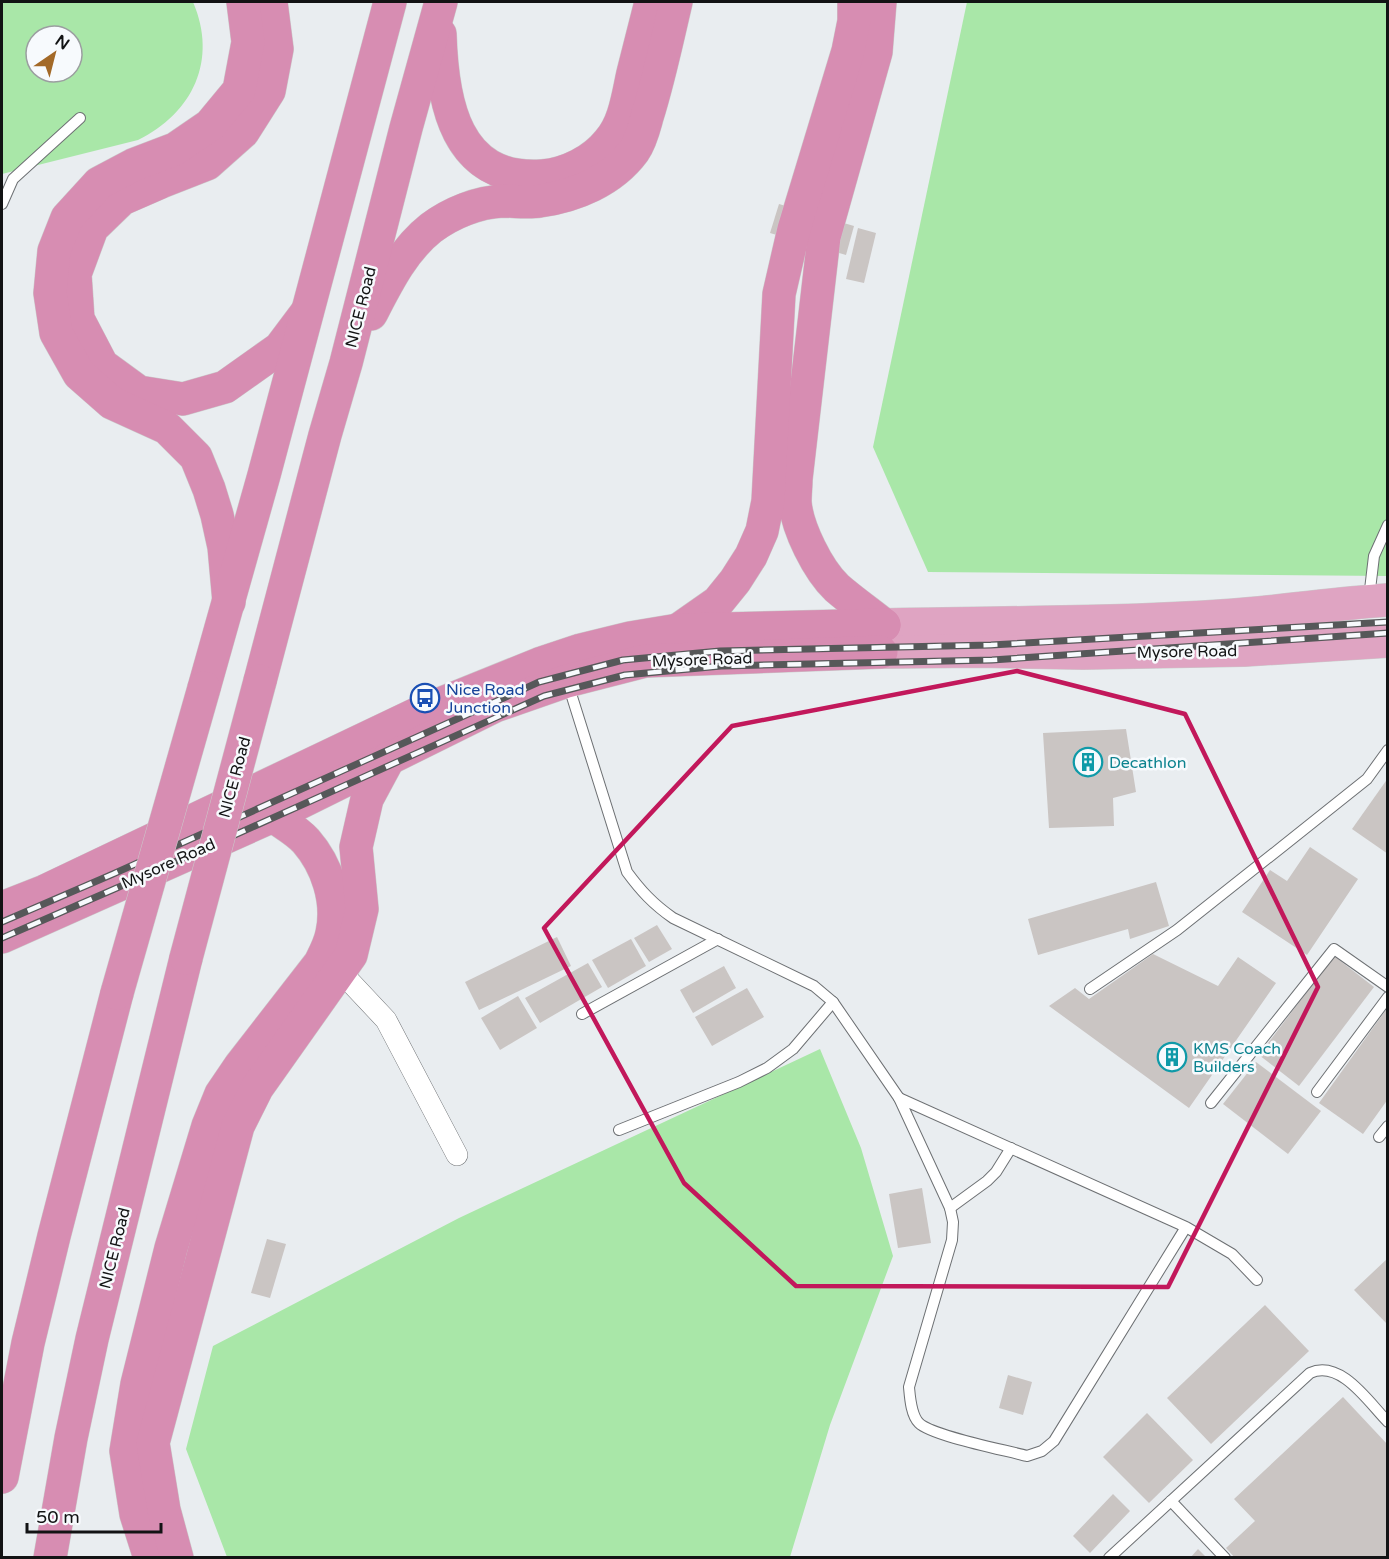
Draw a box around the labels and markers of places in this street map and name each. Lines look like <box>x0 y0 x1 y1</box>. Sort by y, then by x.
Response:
place label: Nice Road Junction <box>446 680 525 718</box>
bus stop icon: Nice Road Junction <box>409 682 441 714</box>
building icon: Decathlon <box>1072 746 1104 778</box>
place label: Decathlon <box>1109 753 1186 773</box>
place label: KMS Coach Builders <box>1193 1039 1281 1077</box>
building icon: KMS Coach Builders <box>1156 1041 1188 1073</box>

